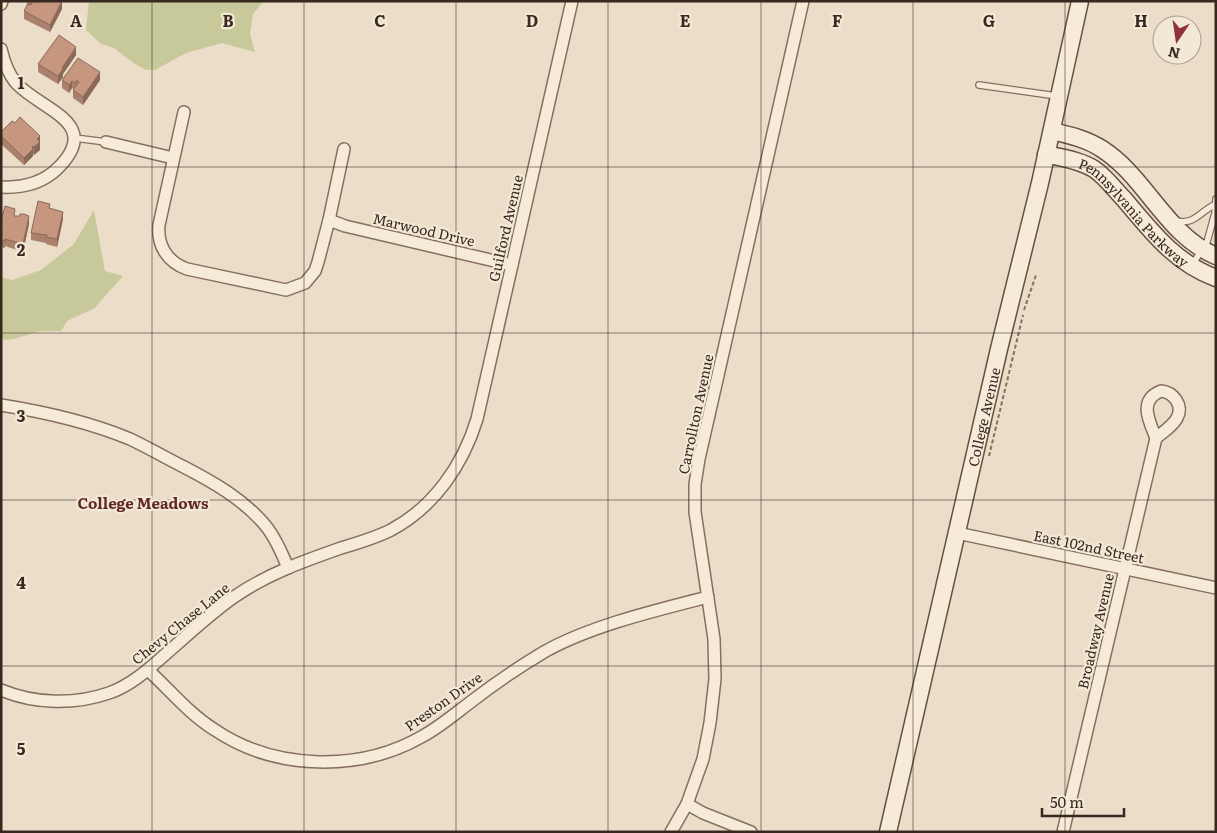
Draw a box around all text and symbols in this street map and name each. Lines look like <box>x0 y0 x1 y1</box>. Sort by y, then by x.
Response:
text: A <box>70 8 82 32</box>
text: B <box>222 8 234 32</box>
text: C <box>374 8 386 32</box>
text: D <box>526 8 538 32</box>
text: E <box>680 8 691 32</box>
text: F <box>832 8 842 32</box>
text: G <box>983 8 995 32</box>
text: H <box>1134 8 1148 32</box>
north arrow <box>1152 15 1202 65</box>
text: N <box>1166 43 1182 65</box>
text: 1 <box>18 70 25 94</box>
street label: Pennsylvania Parkway <box>1076 153 1194 272</box>
street label: Guilford Avenue <box>483 173 527 283</box>
street label: Marwood Drive <box>371 208 477 250</box>
text: 2 <box>17 237 26 261</box>
street label: Carrollton Avenue <box>673 352 717 476</box>
street label: College Avenue <box>962 365 1004 468</box>
text: 3 <box>17 403 26 427</box>
district label: College Meadows <box>78 491 209 514</box>
street label: East 102nd Street <box>1032 525 1146 568</box>
text: 4 <box>16 570 26 594</box>
street label: Broadway Avenue <box>1072 571 1118 691</box>
street label: Chevy Chase Lane <box>127 577 233 669</box>
street label: Preston Drive <box>400 667 486 735</box>
text: 5 <box>17 736 26 760</box>
scale bar <box>1042 786 1124 818</box>
text: 50 m <box>1050 790 1084 813</box>

